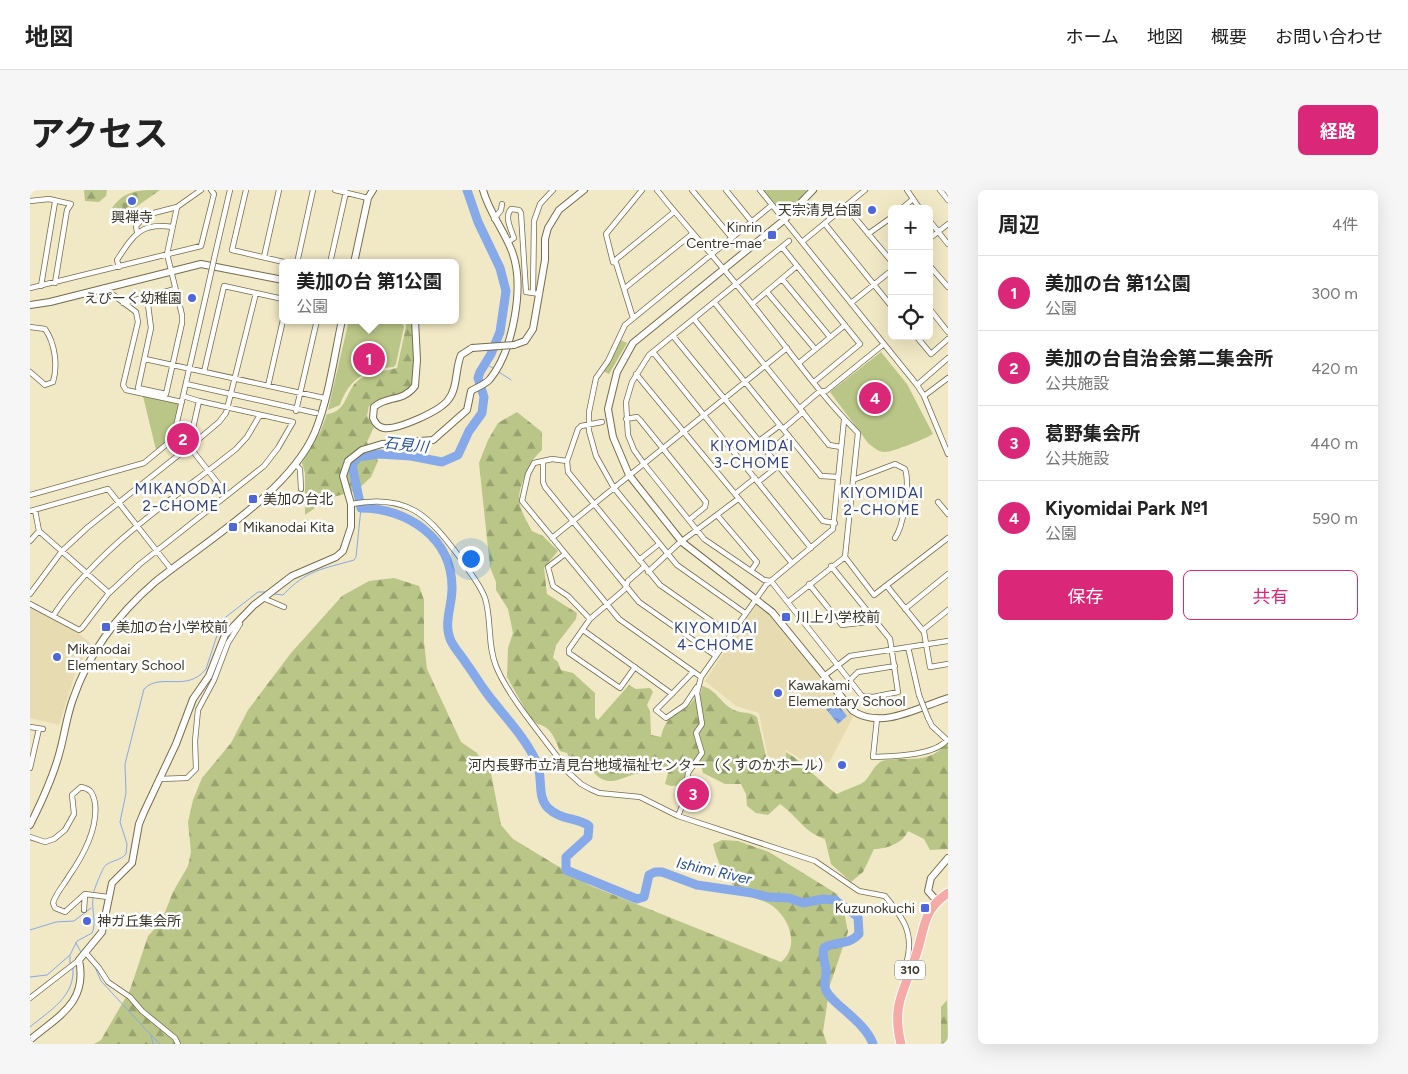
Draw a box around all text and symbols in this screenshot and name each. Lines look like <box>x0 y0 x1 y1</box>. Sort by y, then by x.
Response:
text: 地図 <box>25 22 73 51</box>
text: ホーム <box>1066 26 1119 48</box>
text: 地図 <box>1147 26 1183 48</box>
text: 概要 <box>1211 26 1247 48</box>
text: お問い合わせ <box>1275 26 1383 48</box>
button: 経路 <box>1298 105 1378 155</box>
text: アクセス <box>30 113 168 155</box>
marker: 興禅寺 <box>126 195 138 207</box>
place label: 天宗清見台園 <box>778 202 862 219</box>
marker: 天宗清見台園 <box>866 204 878 216</box>
map controls <box>888 205 933 340</box>
button: + <box>888 205 933 250</box>
place label: 興禅寺 <box>111 209 153 226</box>
text: 周辺 <box>998 212 1040 237</box>
text: 4件 <box>1332 215 1358 234</box>
place label: Kinrin Centre-mae <box>686 219 762 252</box>
marker: Kinrin Centre-mae <box>766 229 778 241</box>
button: − <box>888 250 933 295</box>
popup <box>279 259 459 324</box>
text: 美加の台 第1公園 <box>296 270 442 293</box>
text: 美加の台 第1公園 <box>1045 272 1191 295</box>
text: 1 <box>1011 284 1017 303</box>
text: 300 m <box>1311 284 1358 303</box>
place label: えぴーく幼稚園 <box>84 290 182 307</box>
marker: えぴーく幼稚園 <box>186 292 198 304</box>
button: locate <box>888 295 933 340</box>
text: 公園 <box>296 297 328 316</box>
text: 公園 <box>1045 299 1077 318</box>
pin: 1 <box>353 340 385 378</box>
text: 美加の台自治会第二集会所 <box>1045 347 1273 370</box>
text: 2 <box>1009 359 1019 378</box>
text: 420 m <box>1311 359 1358 378</box>
text: 公共施設 <box>1045 374 1109 393</box>
pin: 4 <box>859 379 891 417</box>
pin: 2 <box>167 420 199 458</box>
text: 葛野集会所 <box>1045 422 1140 445</box>
water label: 石見川 <box>383 434 431 457</box>
text: 3 <box>1010 434 1018 453</box>
text: 440 m <box>1310 434 1358 453</box>
district label: KIYOMIDAI 3-CHOME <box>710 437 794 472</box>
text: 公共施設 <box>1045 449 1109 468</box>
district label: MIKANODAI 2-CHOME <box>135 480 227 515</box>
district label: KIYOMIDAI 2-CHOME <box>840 484 924 519</box>
place label: 美加の台北 <box>263 491 333 508</box>
marker: 美加の台北 <box>247 493 259 505</box>
text: Kiyomidai Park №1 <box>1045 497 1209 520</box>
text: 4 <box>1009 509 1019 528</box>
text: 590 m <box>1312 509 1358 528</box>
place label: Mikanodai Kita <box>243 519 334 536</box>
marker: Mikanodai Kita <box>227 521 239 533</box>
text: 公園 <box>1045 524 1077 543</box>
your location <box>458 546 484 572</box>
button: 保存 <box>998 570 1173 620</box>
button: 共有 <box>1183 570 1358 620</box>
place label: 川上小学校前 <box>796 609 880 626</box>
marker: 川上小学校前 <box>780 611 792 623</box>
place label: 美加の台小学校前 <box>116 619 228 636</box>
district label: KIYOMIDAI 4-CHOME <box>674 619 758 654</box>
marker: 美加の台小学校前 <box>100 621 112 633</box>
place label: Mikanodai Elementary School <box>67 641 185 674</box>
marker: Mikanodai Elementary School <box>51 651 63 663</box>
place label: Kawakami Elementary School <box>788 677 906 710</box>
marker: Kawakami Elementary School <box>772 687 784 699</box>
place label: 河内長野市立清見台地域福祉センター（くすのかホール） <box>468 757 832 774</box>
marker: 河内長野市立清見台地域福祉センター（くすのかホール） <box>836 759 848 771</box>
pin: 3 <box>677 775 709 813</box>
water label: Ishimi River <box>675 854 754 889</box>
place label: Kuzunokuchi <box>835 900 915 917</box>
marker: Kuzunokuchi <box>919 902 931 914</box>
place label: 神ガ丘集会所 <box>97 913 181 930</box>
marker: 神ガ丘集会所 <box>81 915 93 927</box>
road number: 310 <box>895 960 925 980</box>

